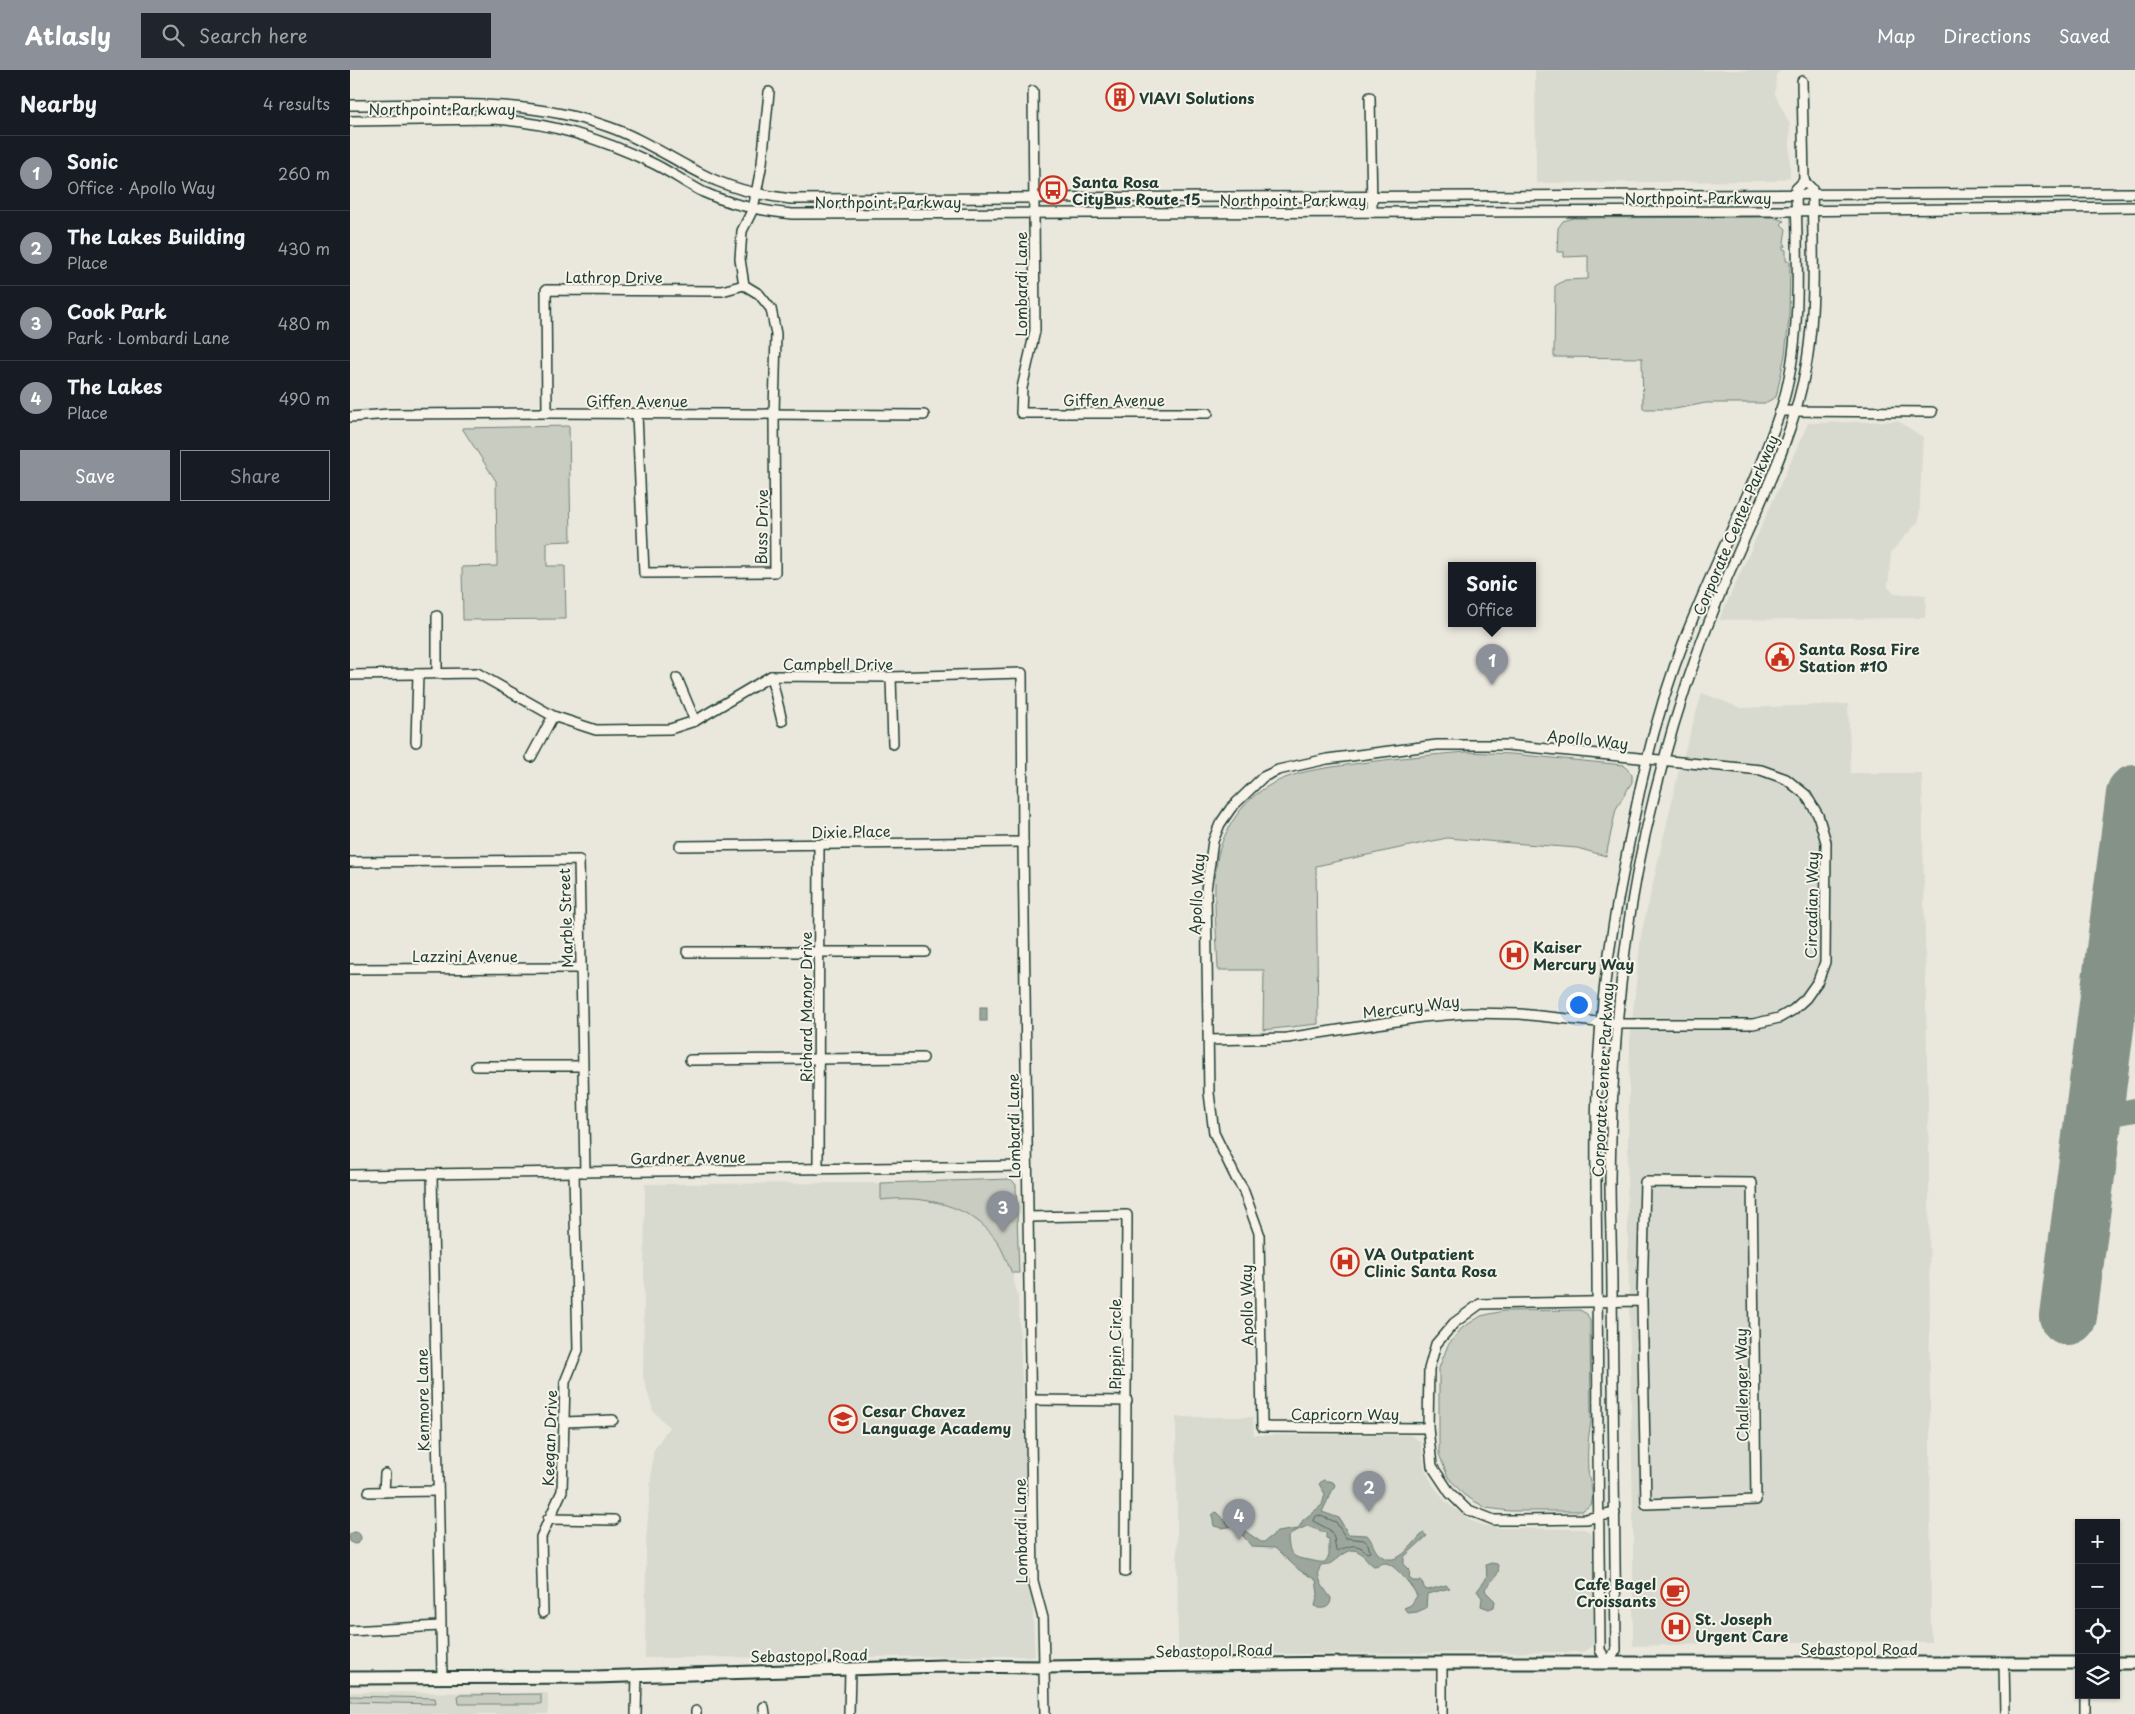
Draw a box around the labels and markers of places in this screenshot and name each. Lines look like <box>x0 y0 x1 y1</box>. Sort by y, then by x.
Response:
building icon: VIAVI Solutions <box>1105 82 1135 112</box>
place label: VIAVI Solutions <box>1139 86 1255 109</box>
place label: Santa Rosa CityBus Route 15 <box>1072 170 1201 210</box>
bus stop icon: Santa Rosa CityBus Route 15 <box>1038 175 1068 205</box>
place label: Santa Rosa Fire Station #10 <box>1799 637 1920 677</box>
public building icon: Santa Rosa Fire Station #10 <box>1765 642 1795 672</box>
pin: 1 <box>1476 644 1508 685</box>
place label: Kaiser Mercury Way <box>1533 935 1635 975</box>
hospital icon: Kaiser Mercury Way <box>1499 940 1529 970</box>
pin: 3 <box>987 1191 1019 1232</box>
place label: VA Outpatient Clinic Santa Rosa <box>1364 1242 1497 1282</box>
hospital icon: VA Outpatient Clinic Santa Rosa <box>1330 1247 1360 1277</box>
place label: Cesar Chavez Language Academy <box>862 1399 1011 1439</box>
school or university icon: Cesar Chavez Language Academy <box>828 1404 858 1434</box>
pin: 2 <box>1353 1471 1385 1512</box>
pin: 4 <box>1223 1499 1255 1540</box>
place label: Cafe Bagel Croissants <box>1574 1572 1656 1612</box>
cafe icon: Cafe Bagel Croissants <box>1660 1577 1690 1607</box>
place label: St. Joseph Urgent Care <box>1695 1607 1788 1647</box>
hospital icon: St. Joseph Urgent Care <box>1661 1612 1691 1642</box>

